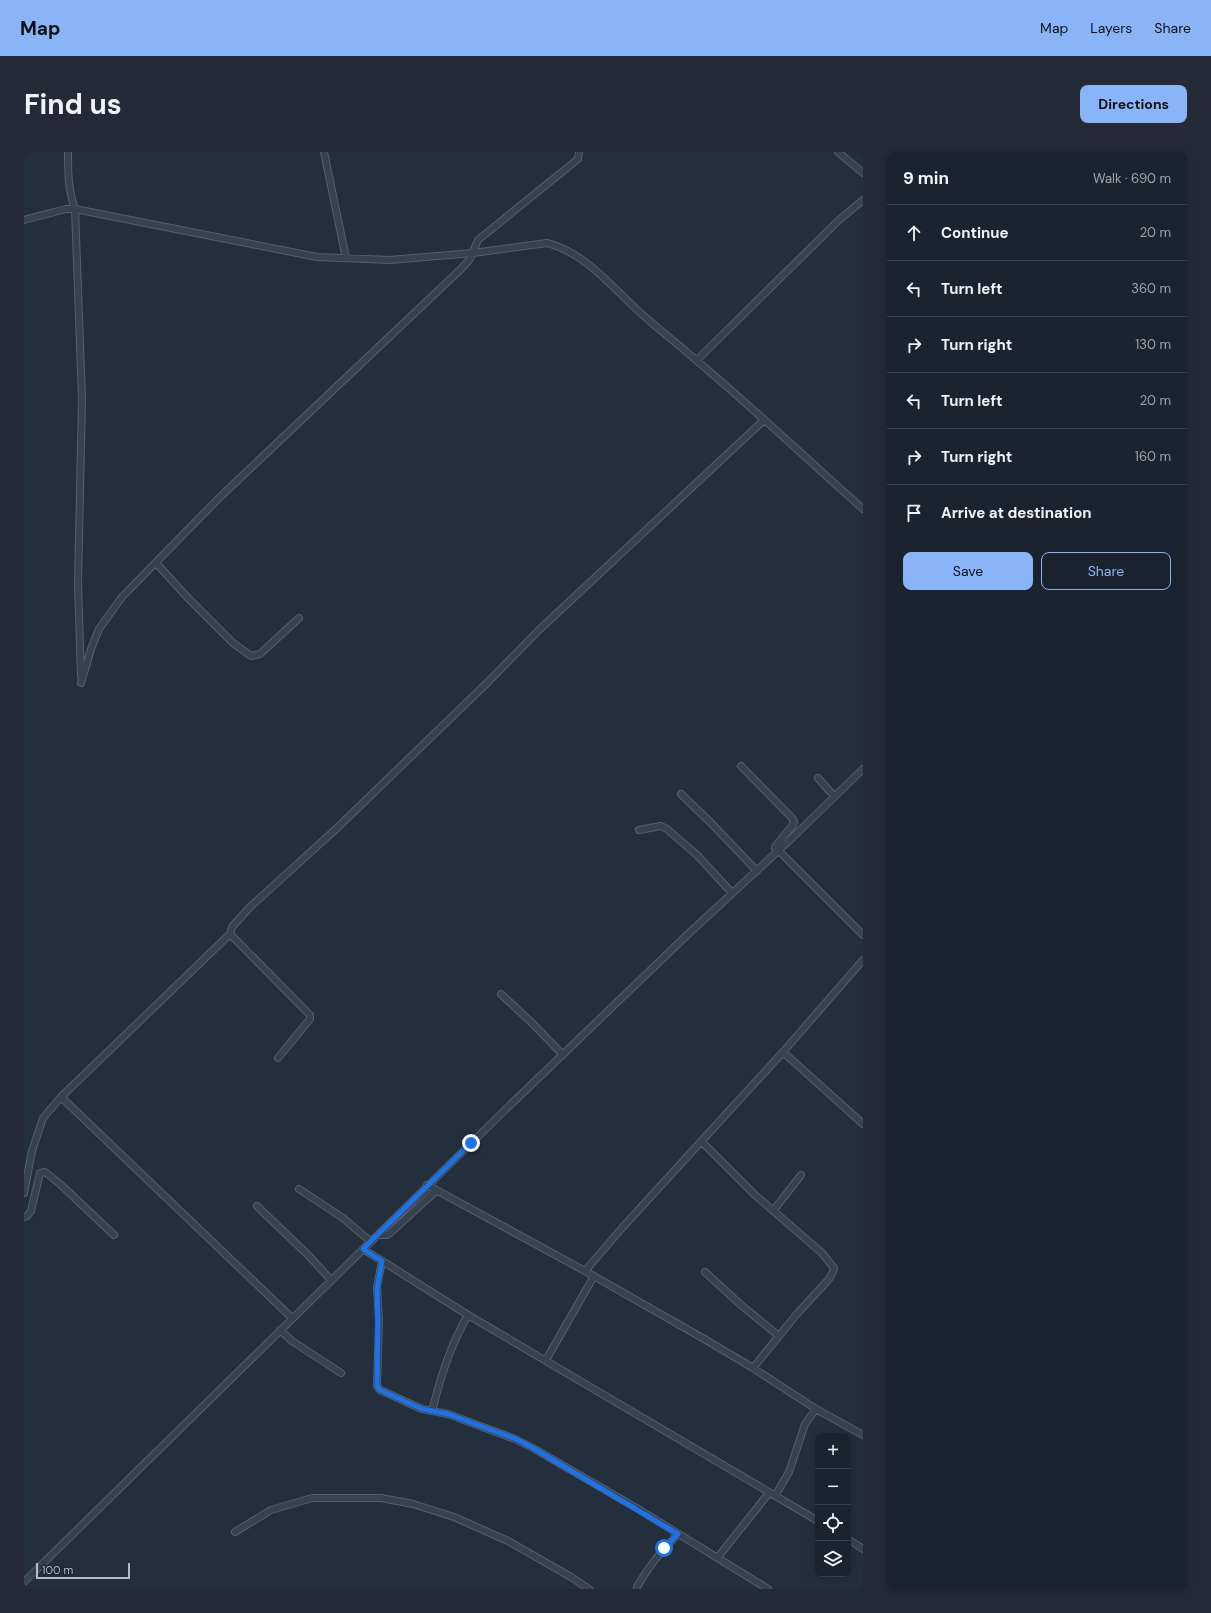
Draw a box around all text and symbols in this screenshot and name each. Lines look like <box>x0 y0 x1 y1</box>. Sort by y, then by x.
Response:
text: Map <box>20 16 60 41</box>
text: Map <box>1040 19 1068 37</box>
text: Layers <box>1090 19 1132 37</box>
text: Share <box>1154 19 1191 37</box>
button: Directions <box>1080 85 1187 123</box>
text: Find us <box>24 86 122 123</box>
text: 9 min <box>903 167 949 189</box>
text: Walk · 690 m <box>1093 170 1171 187</box>
icon: ahead <box>903 222 925 244</box>
text: Continue <box>941 223 1009 243</box>
text: 20 m <box>1140 224 1171 241</box>
icon: left <box>903 278 925 300</box>
text: Turn left <box>941 279 1002 299</box>
text: 360 m <box>1131 280 1171 297</box>
icon: right <box>903 334 925 356</box>
text: Turn right <box>941 335 1012 355</box>
text: 130 m <box>1135 336 1171 353</box>
icon: left <box>903 390 925 412</box>
text: Turn left <box>941 391 1002 411</box>
text: 20 m <box>1140 392 1171 409</box>
icon: right <box>903 446 925 468</box>
text: Turn right <box>941 447 1012 467</box>
text: 160 m <box>1135 448 1171 465</box>
icon: arrive <box>903 502 925 524</box>
text: Arrive at destination <box>941 503 1092 523</box>
button: Save <box>903 552 1033 590</box>
button: Share <box>1041 552 1171 590</box>
route end <box>462 1134 480 1152</box>
map controls <box>815 1433 851 1577</box>
button: + <box>815 1433 851 1469</box>
button: − <box>815 1469 851 1505</box>
button: locate <box>815 1505 851 1541</box>
route start <box>655 1539 673 1557</box>
button: layers <box>815 1541 851 1577</box>
scale bar <box>36 1561 130 1580</box>
text: 100 m <box>42 1563 73 1577</box>

